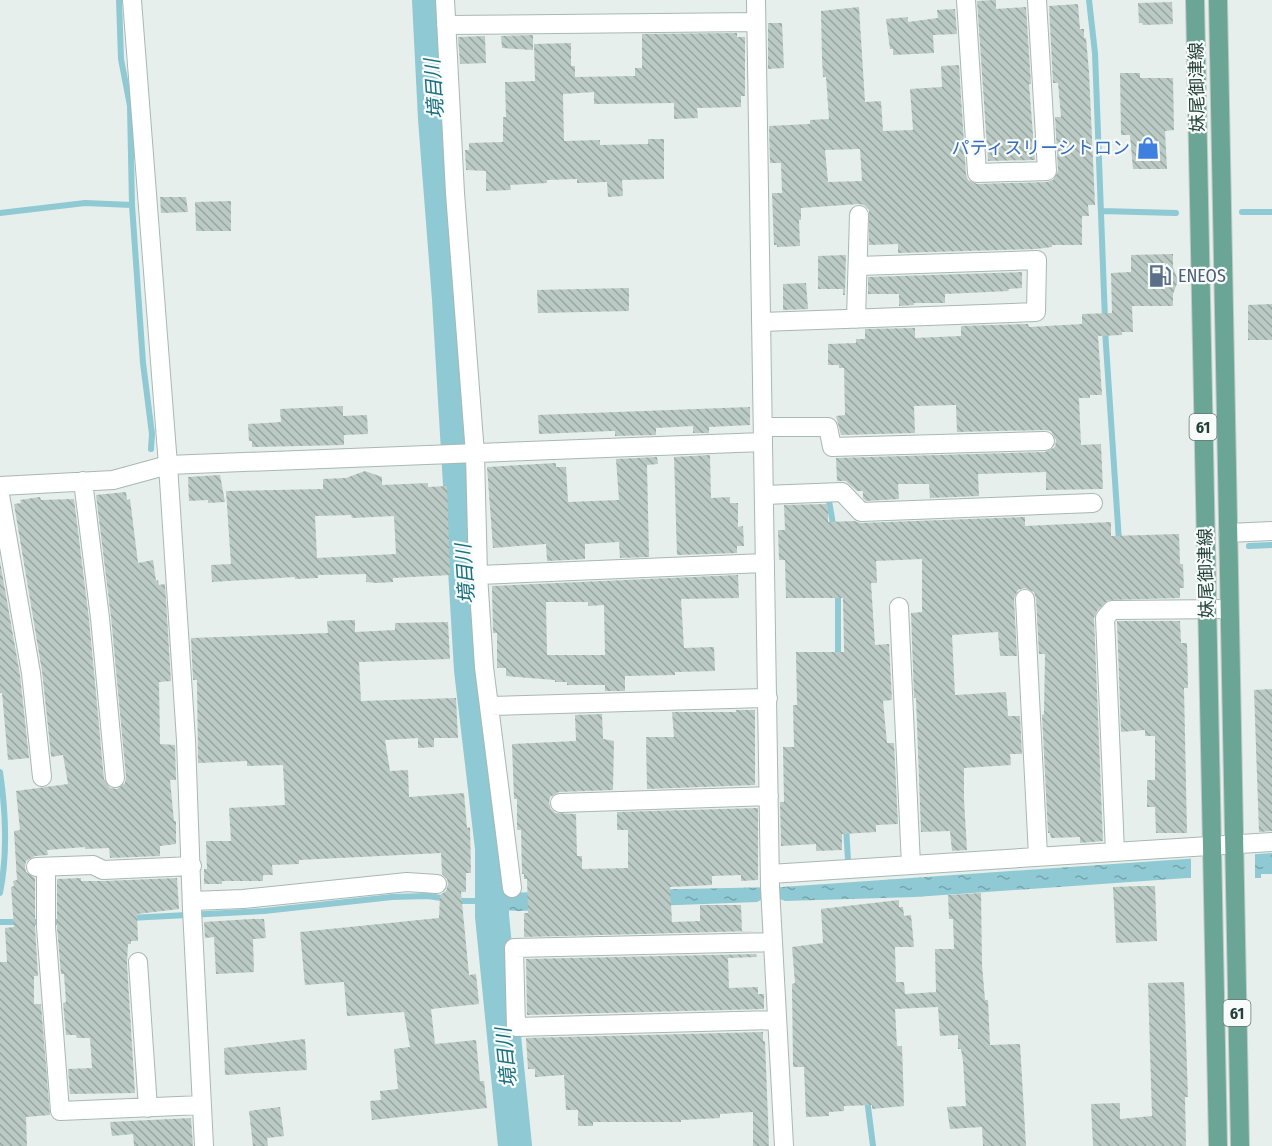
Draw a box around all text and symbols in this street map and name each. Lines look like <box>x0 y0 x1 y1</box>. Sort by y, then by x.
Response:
street label: 妹尾御津線 <box>1185 42 1209 132</box>
water label: 境目川 <box>420 56 448 120</box>
shop icon: パティスリーシトロン <box>1135 135 1161 161</box>
place label: パティスリーシトロン <box>951 137 1130 159</box>
fuel station icon: ENEOS <box>1147 263 1173 289</box>
place label: ENEOS <box>1178 265 1226 287</box>
road number: 61 <box>1190 414 1216 440</box>
street label: 妹尾御津線 <box>1194 528 1218 618</box>
water label: 境目川 <box>451 541 479 605</box>
road number: 61 <box>1224 1000 1250 1026</box>
water label: 境目川 <box>491 1025 521 1089</box>

